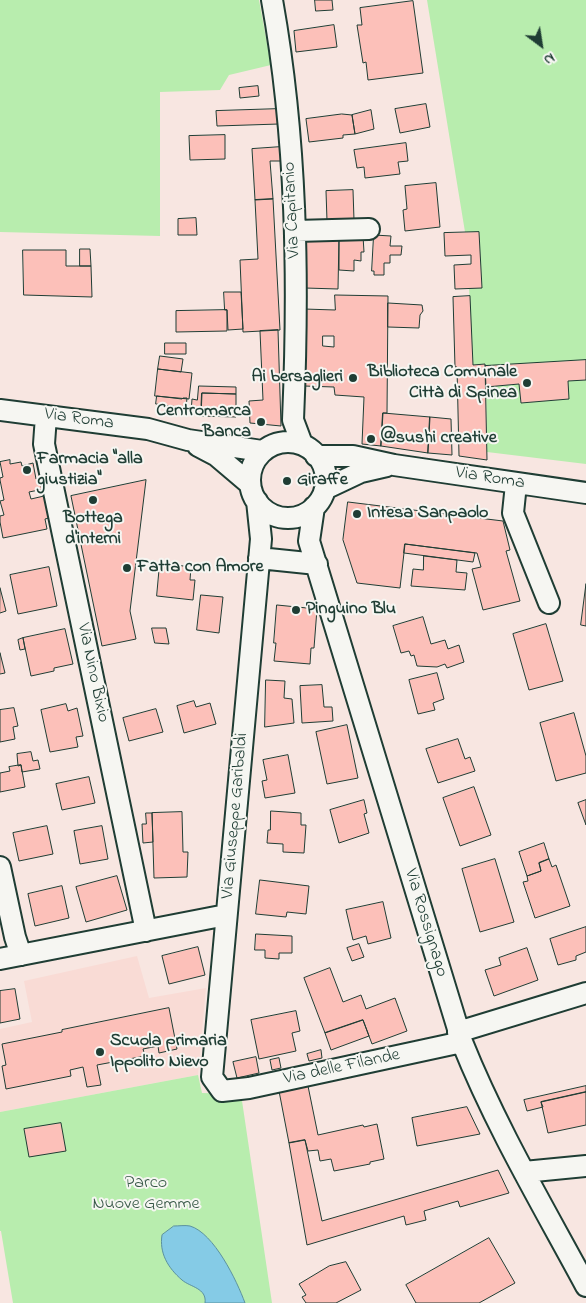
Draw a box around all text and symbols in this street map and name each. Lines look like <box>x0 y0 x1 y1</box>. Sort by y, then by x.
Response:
north arrow <box>516 20 566 70</box>
text: N <box>540 47 558 70</box>
street label: Via Capitanio <box>280 161 306 259</box>
place label: Biblioteca Comunale Città di Spinea <box>368 362 517 404</box>
place label: Ai bersaglieri <box>252 367 343 389</box>
marker: Ai bersaglieri <box>347 372 359 384</box>
marker: Biblioteca Comunale Città di Spinea <box>521 377 533 389</box>
place label: Centromarca Banca <box>156 401 251 444</box>
street label: Via Roma <box>43 404 115 436</box>
marker: Centromarca Banca <box>255 416 267 428</box>
place label: @sushi creative <box>381 428 497 450</box>
marker: @sushi creative <box>365 433 377 445</box>
place label: Farmacia "alla giustizia" <box>37 449 143 492</box>
street label: Via Roma <box>454 463 526 495</box>
marker: Farmacia "alla giustizia" <box>21 464 33 476</box>
place label: Giraffe <box>297 470 348 492</box>
marker: Giraffe <box>281 475 293 487</box>
marker: Bottega d'interni <box>87 494 99 506</box>
place label: Intesa Sanpaolo <box>367 503 488 525</box>
place label: Bottega d'interni <box>63 508 123 550</box>
marker: Intesa Sanpaolo <box>351 508 363 520</box>
place label: Fatta con Amore <box>137 557 263 579</box>
marker: Fatta con Amore <box>121 562 133 574</box>
place label: Pinguino Blu <box>306 599 396 621</box>
marker: Pinguino Blu <box>290 604 302 616</box>
street label: Via Nino Bixio <box>71 621 113 725</box>
street label: Via Giuseppe Garibaldi <box>218 732 254 900</box>
street label: Via Rossignago <box>398 866 452 980</box>
place label: Scuola primaria Ippolito Nievo <box>110 1031 227 1074</box>
street label: Via delle Filande <box>282 1045 402 1091</box>
marker: Scuola primaria Ippolito Nievo <box>94 1046 106 1058</box>
park label: Parco Nuove Gemme <box>92 1173 200 1216</box>

